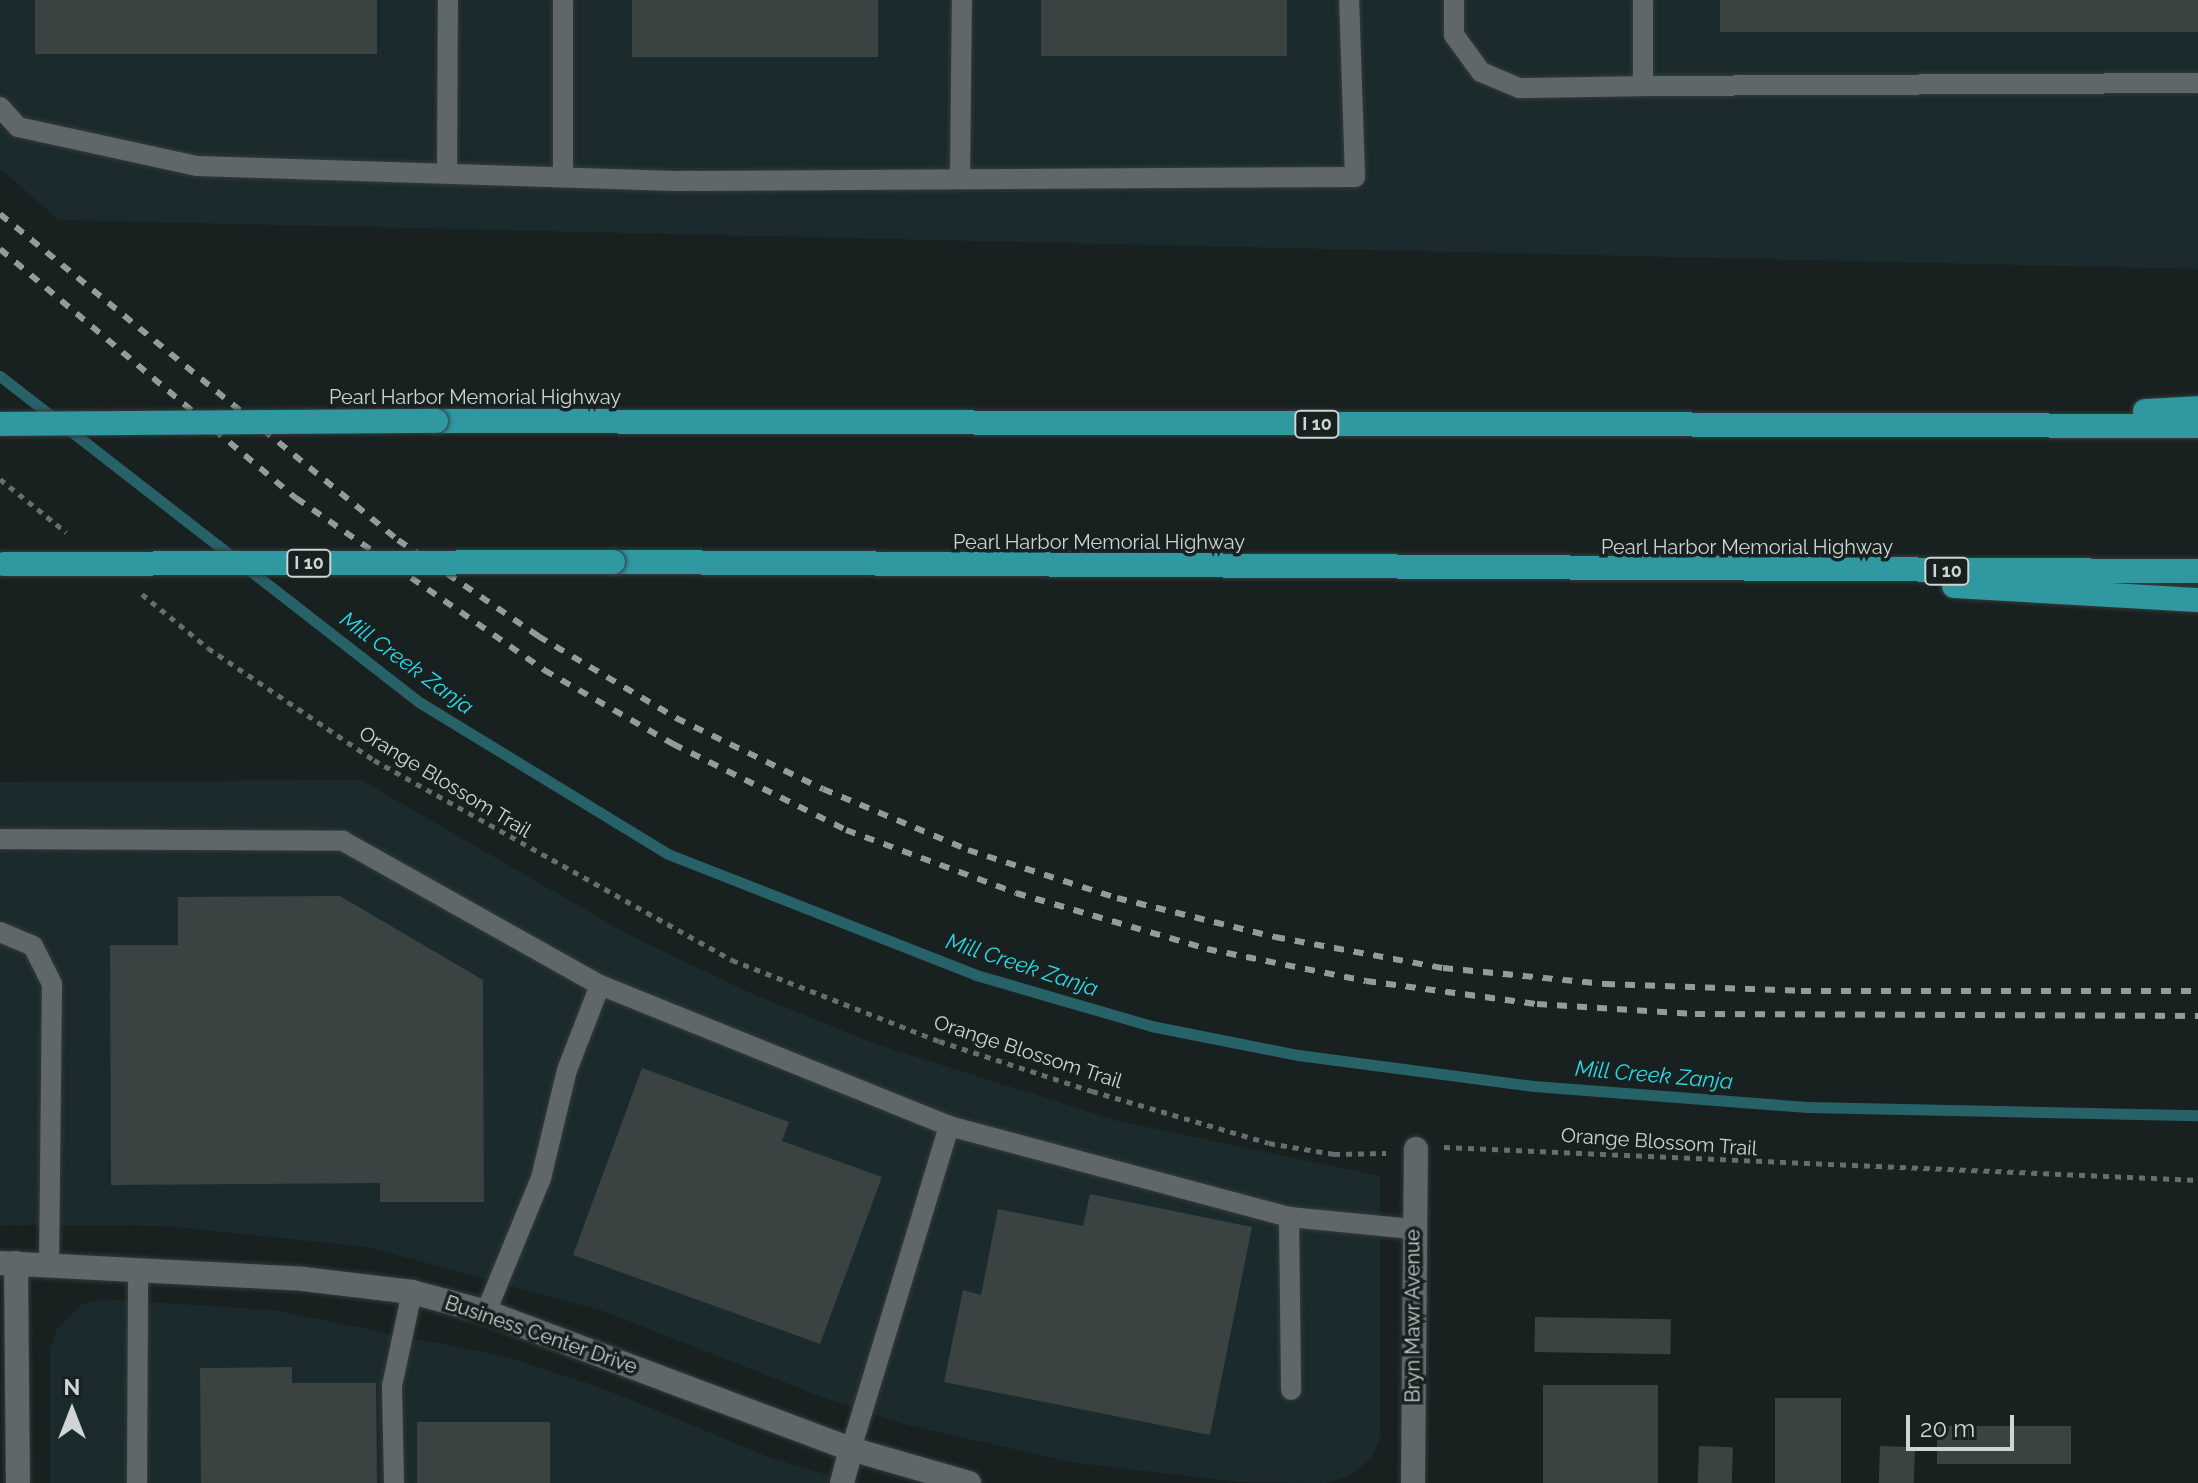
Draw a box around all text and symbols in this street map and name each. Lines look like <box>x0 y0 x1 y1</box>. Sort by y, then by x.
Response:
street label: Pearl Harbor Memorial Highway <box>328 385 622 409</box>
road number: I 10 <box>1293 410 1341 438</box>
street label: Pearl Harbor Memorial Highway <box>952 530 1246 554</box>
street label: Pearl Harbor Memorial Highway <box>1600 535 1894 559</box>
road number: I 10 <box>285 549 333 577</box>
road number: I 10 <box>1923 557 1971 585</box>
water label: Mill Creek Zanja <box>335 606 479 720</box>
street label: Orange Blossom Trail <box>354 721 536 843</box>
water label: Mill Creek Zanja <box>942 928 1102 1002</box>
street label: Orange Blossom Trail <box>931 1010 1125 1094</box>
water label: Mill Creek Zanja <box>1574 1055 1734 1095</box>
street label: Orange Blossom Trail <box>1560 1123 1758 1161</box>
street label: Bryn Mawr Avenue <box>1401 1229 1425 1403</box>
street label: Business Center Drive <box>442 1291 640 1379</box>
north arrow <box>32 1371 112 1451</box>
text: N <box>64 1374 80 1400</box>
scale bar <box>1910 1399 2018 1449</box>
text: 20 m <box>1920 1414 1975 1443</box>

